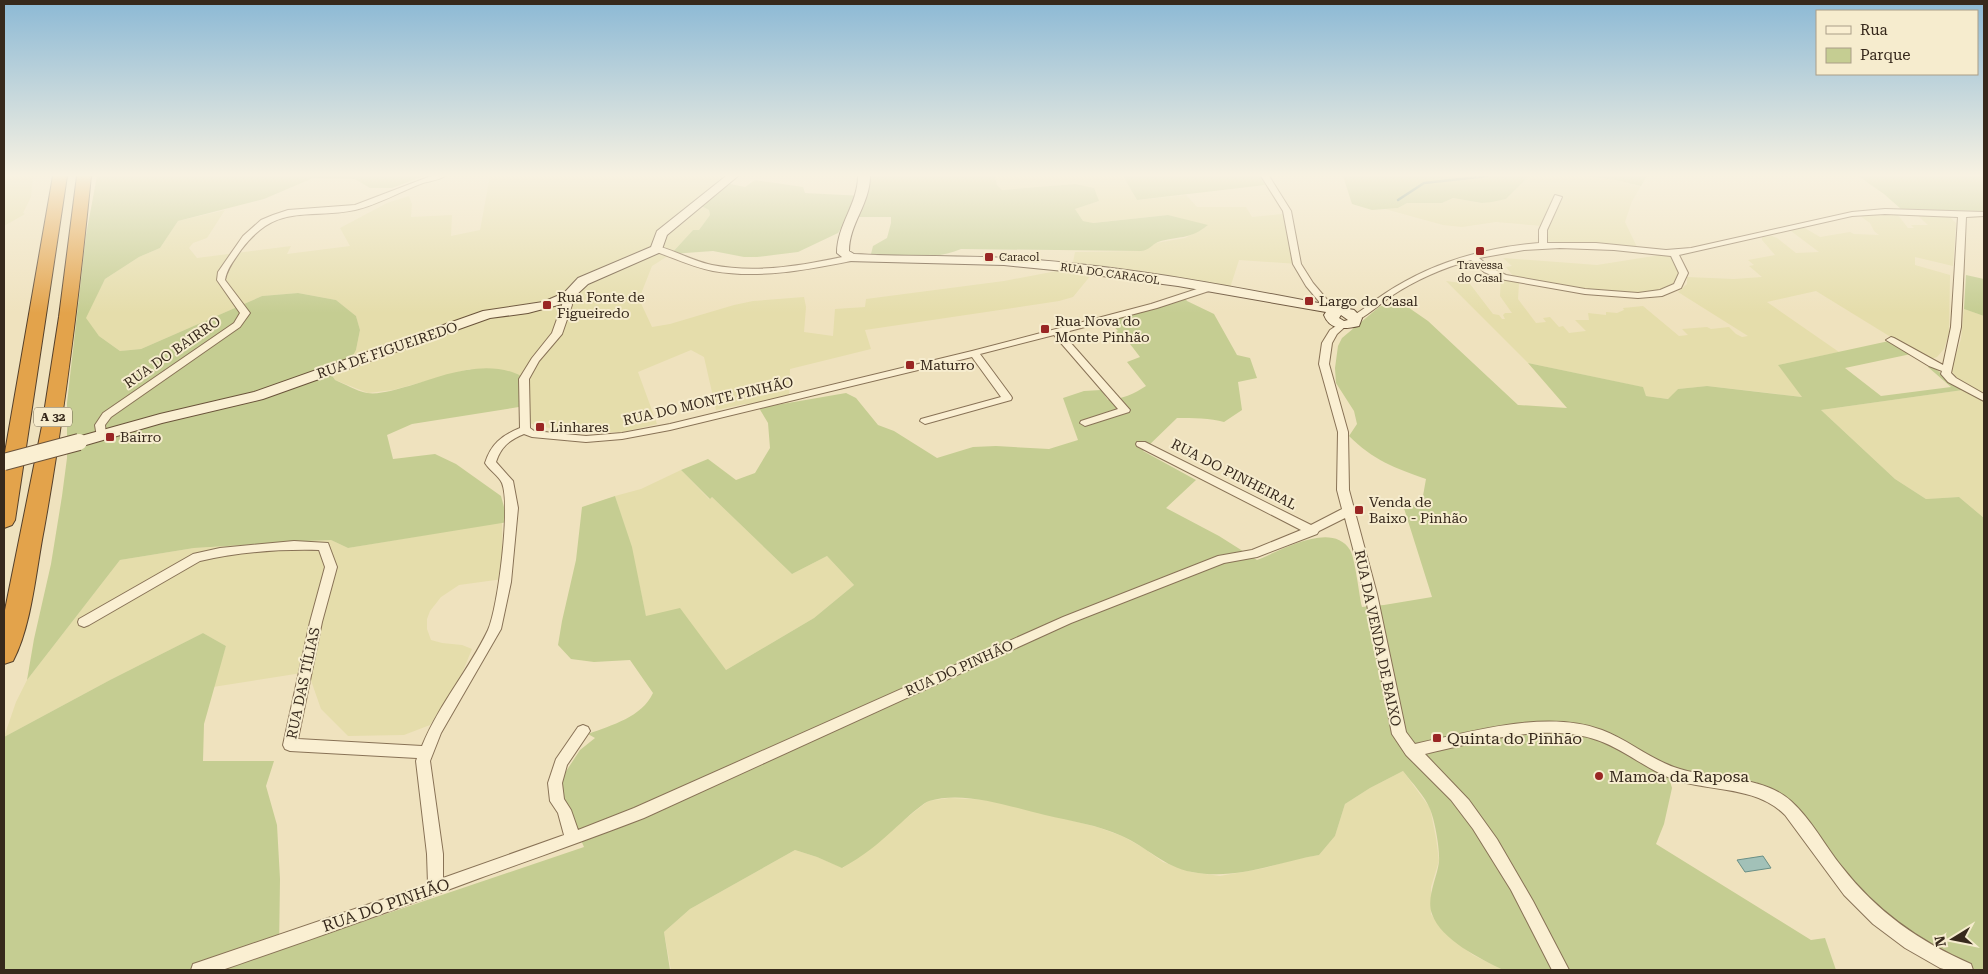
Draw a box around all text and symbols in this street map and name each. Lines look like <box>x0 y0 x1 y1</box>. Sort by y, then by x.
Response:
legend <box>1816 10 1978 75</box>
text: Rua <box>1860 21 1888 39</box>
text: Parque <box>1860 46 1911 64</box>
marker: Travessa do Casal <box>1474 245 1486 257</box>
marker: Caracol <box>983 251 995 263</box>
place label: Caracol <box>999 251 1040 264</box>
place label: Travessa do Casal <box>1457 259 1503 285</box>
street label: RUA DO CARACOL <box>1059 261 1161 287</box>
place label: Rua Fonte de Figueiredo <box>557 289 645 321</box>
place label: Largo do Casal <box>1319 293 1419 309</box>
marker: Largo do Casal <box>1303 295 1315 307</box>
marker: Rua Fonte de Figueiredo <box>541 299 553 311</box>
street label: RUA DO BAIRRO <box>121 313 223 391</box>
place label: Rua Nova do Monte Pinhão <box>1055 313 1150 345</box>
street label: RUA DE FIGUEIREDO <box>315 318 459 382</box>
marker: Rua Nova do Monte Pinhão <box>1039 323 1051 335</box>
place label: Maturro <box>920 357 975 373</box>
marker: Maturro <box>904 359 916 371</box>
street label: RUA DO MONTE PINHÃO <box>621 374 795 428</box>
road number: A 32 <box>34 408 72 427</box>
place label: Linhares <box>550 419 609 435</box>
marker: Linhares <box>534 421 546 433</box>
place label: Bairro <box>120 429 161 445</box>
marker: Bairro <box>104 431 116 443</box>
street label: RUA DO PINHEIRAL <box>1169 435 1300 513</box>
place label: Venda de Baixo - Pinhão <box>1369 494 1468 526</box>
marker: Venda de Baixo - Pinhão <box>1353 504 1365 516</box>
street label: RUA DA VENDA DE BAIXO <box>1351 548 1405 728</box>
street label: RUA DAS TÍLIAS <box>283 625 323 740</box>
street label: RUA DO PINHÃO <box>902 637 1016 699</box>
place label: Quinta do Pinhão <box>1447 729 1582 748</box>
marker: Quinta do Pinhão <box>1431 732 1443 744</box>
place label: Mamoa da Raposa <box>1609 767 1749 786</box>
marker: Mamoa da Raposa <box>1593 770 1605 782</box>
street label: RUA DO PINHÃO <box>320 874 452 936</box>
north arrow <box>1928 914 1978 964</box>
text: N <box>1931 934 1949 948</box>

